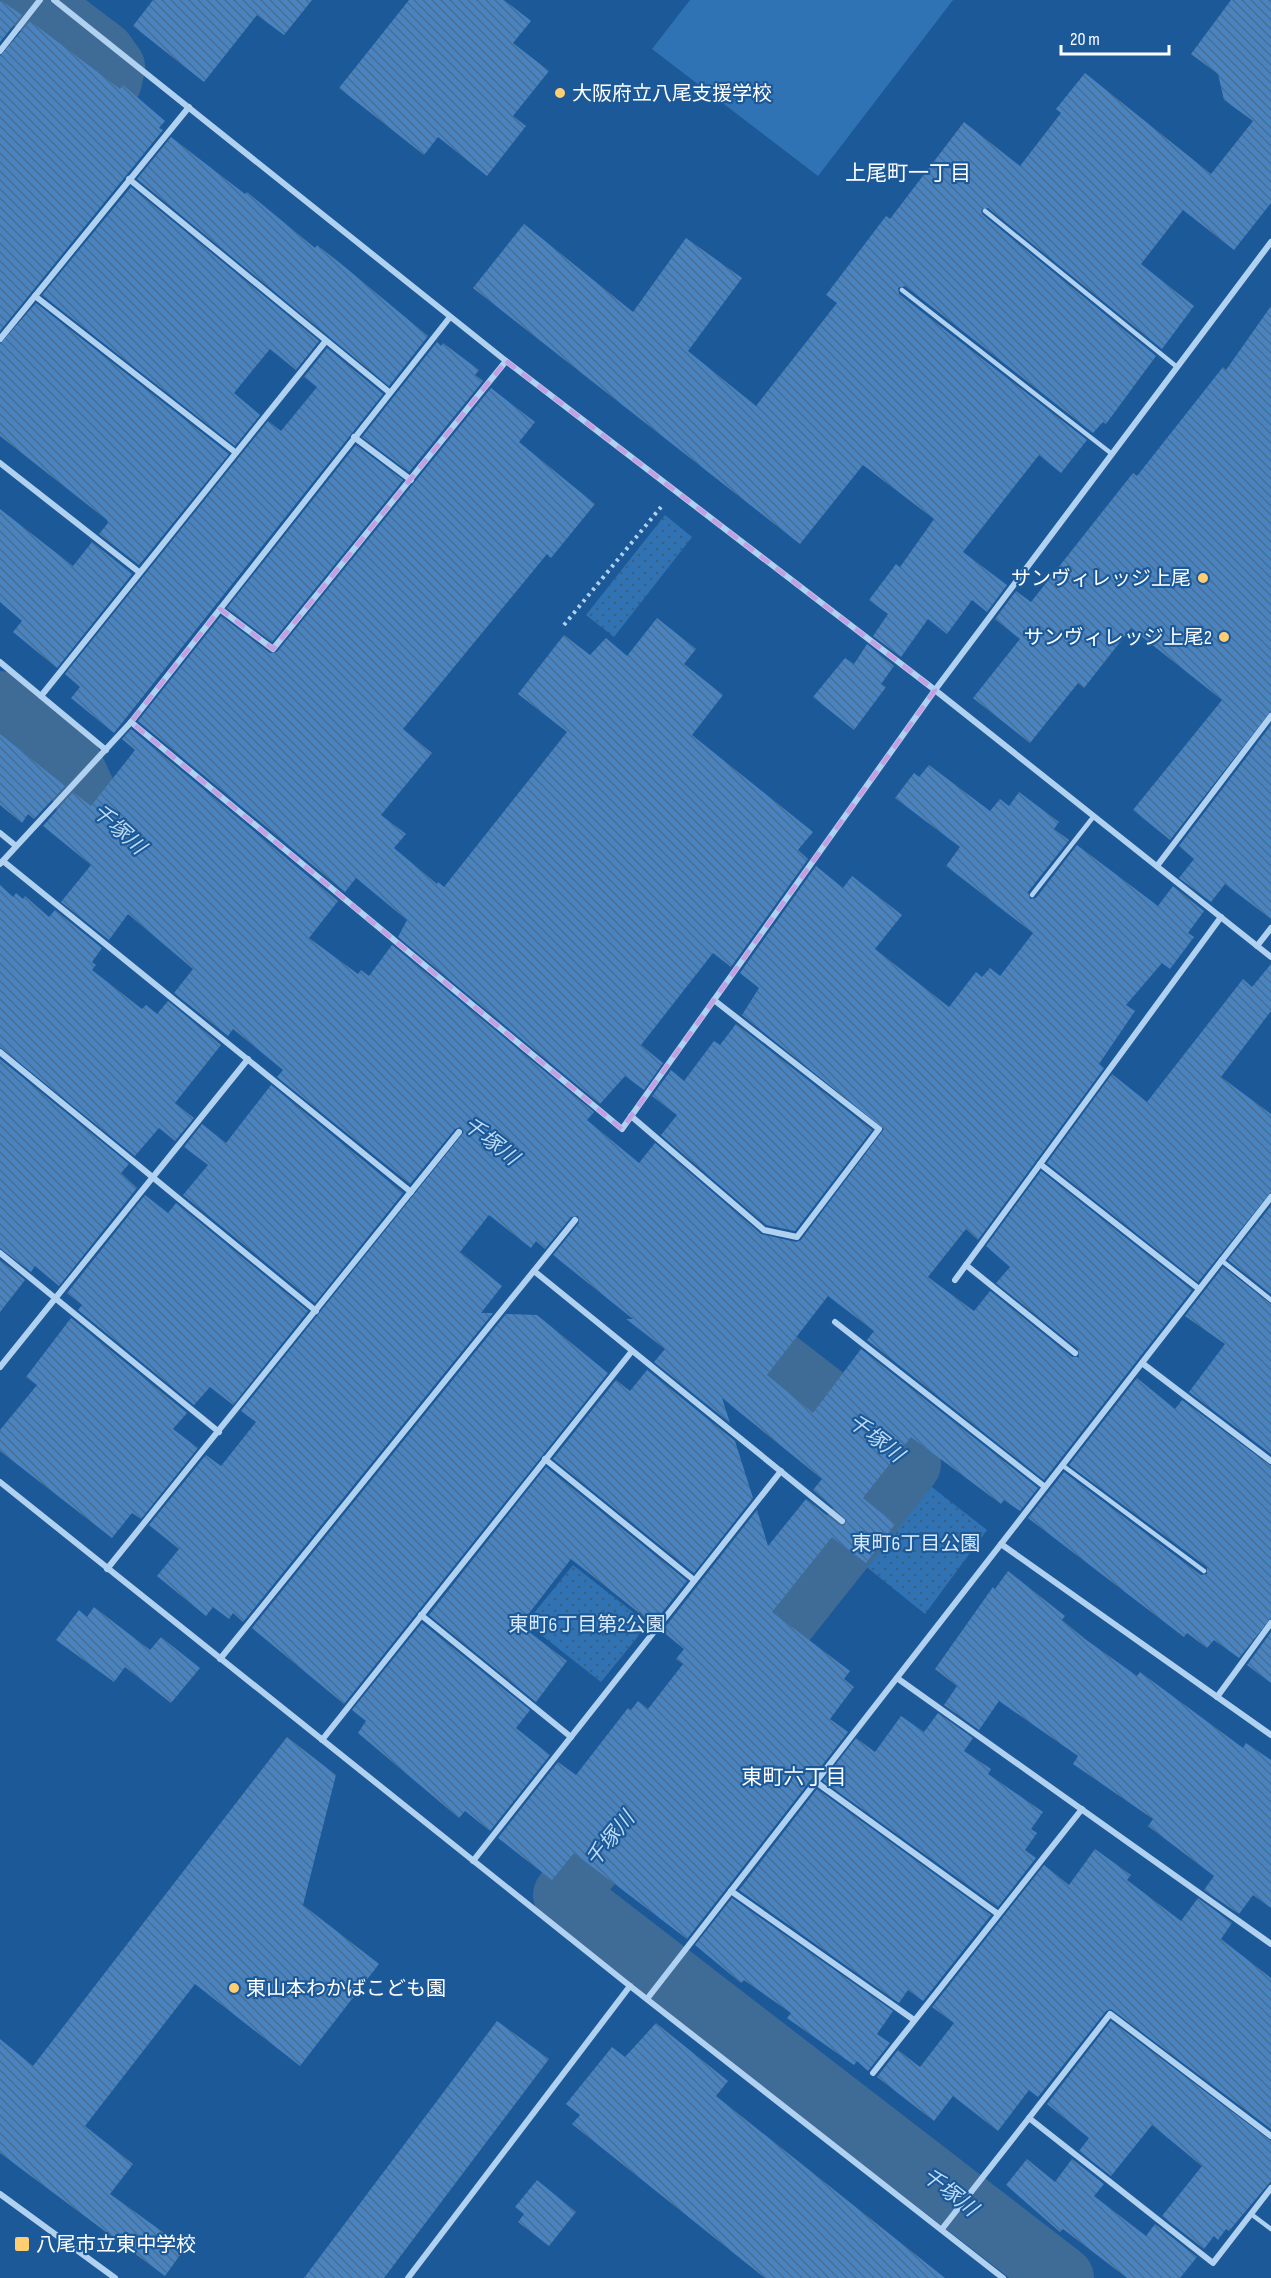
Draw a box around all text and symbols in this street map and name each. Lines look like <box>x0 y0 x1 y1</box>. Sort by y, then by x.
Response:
scale bar <box>1061 18 1169 56</box>
text: 20 m <box>1070 29 1100 50</box>
place label: 大阪府立八尾支援学校 <box>572 82 772 106</box>
marker: 大阪府立八尾支援学校 <box>553 86 567 100</box>
district label: 上尾町一丁目 <box>845 161 971 186</box>
place label: サンヴィレッジ上尾 <box>1011 567 1191 591</box>
marker: サンヴィレッジ上尾 <box>1196 571 1210 585</box>
place label: サンヴィレッジ上尾2 <box>1024 626 1212 650</box>
marker: サンヴィレッジ上尾2 <box>1217 630 1231 644</box>
water label: 千塚川 <box>87 799 152 861</box>
water label: 千塚川 <box>458 1112 525 1172</box>
water label: 千塚川 <box>843 1409 910 1469</box>
park label: 東町6丁目公園 <box>852 1532 980 1556</box>
park label: 東町6丁目第2公園 <box>509 1613 666 1637</box>
district label: 東町六丁目 <box>742 1765 847 1790</box>
water label: 千塚川 <box>581 1805 641 1872</box>
place label: 東山本わかばこども園 <box>246 1977 446 2001</box>
marker: 東山本わかばこども園 <box>227 1981 241 1995</box>
water label: 千塚川 <box>917 2163 984 2223</box>
place label: 八尾市立東中学校 <box>36 2233 196 2257</box>
marker: 八尾市立東中学校 <box>13 2235 31 2253</box>

